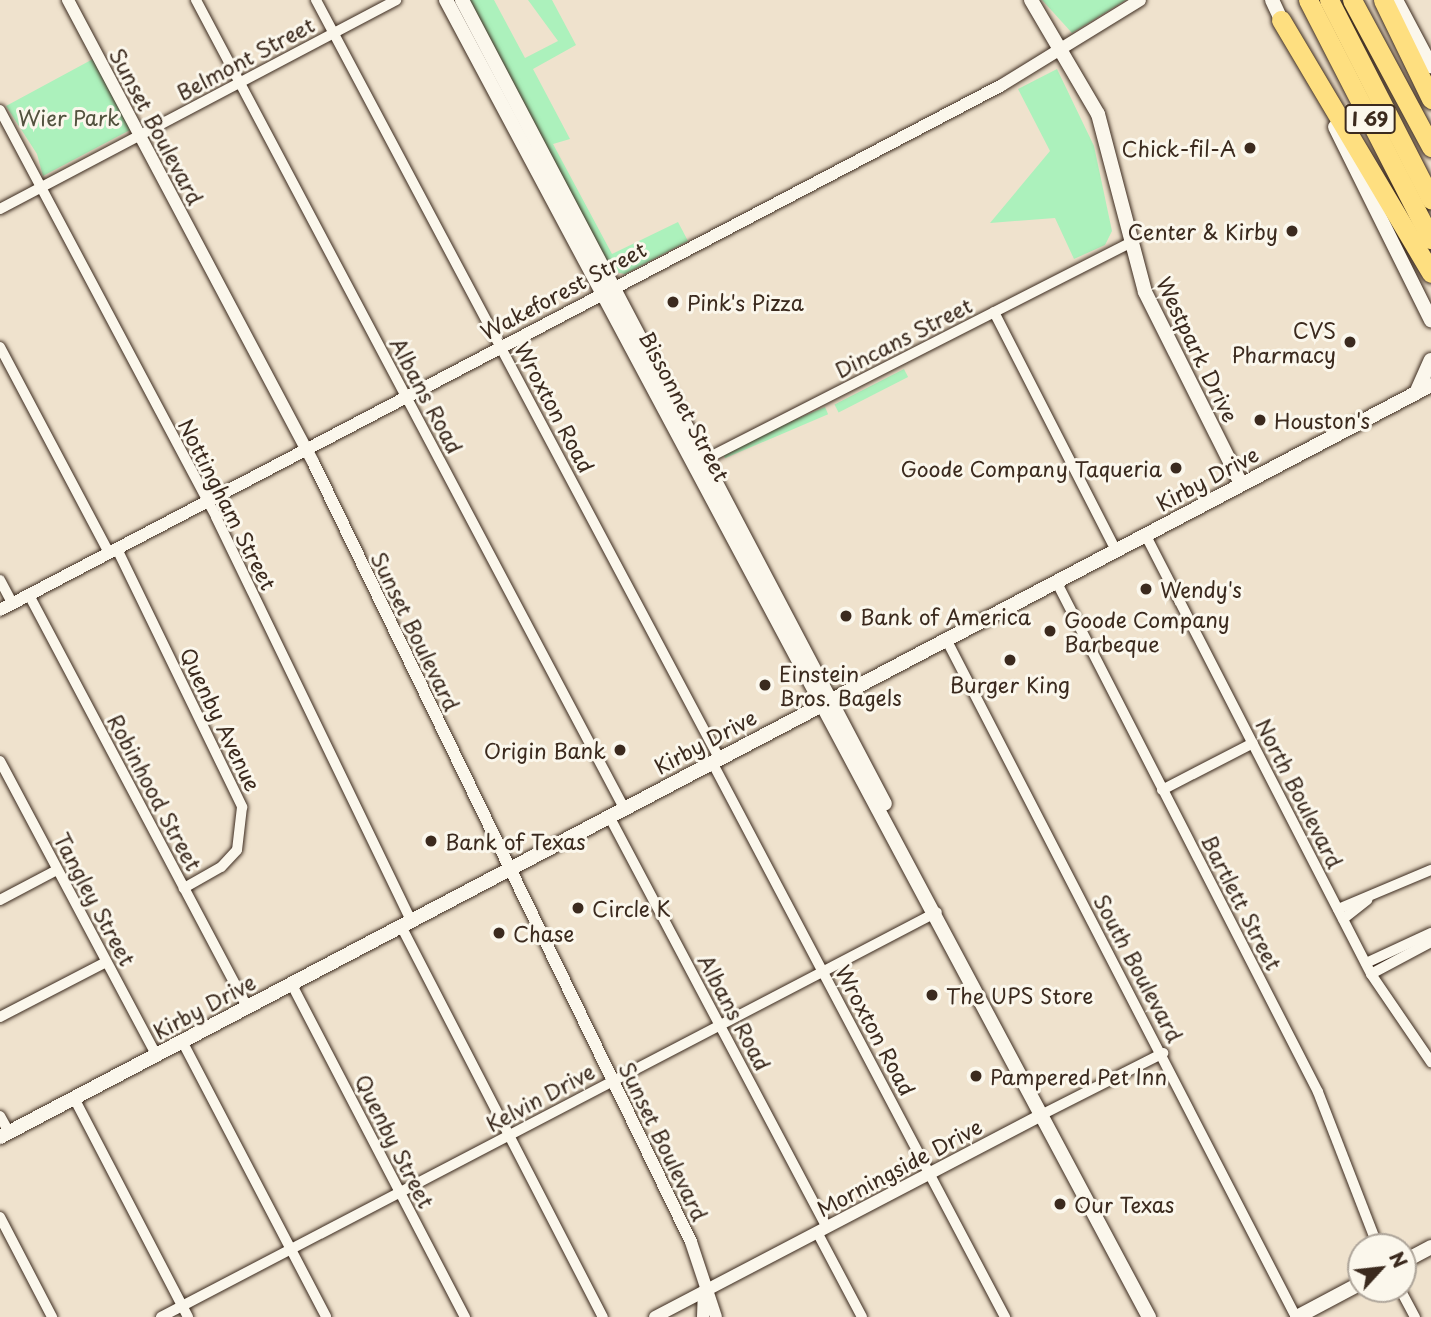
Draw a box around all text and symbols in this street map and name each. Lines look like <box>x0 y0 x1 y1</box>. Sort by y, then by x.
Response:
street label: Belmont Street <box>172 11 318 105</box>
street label: Sunset Boulevard <box>105 43 209 209</box>
park label: Wier Park <box>18 104 120 130</box>
road number: I 69 <box>1344 104 1396 134</box>
place label: Chick-fil-A <box>1122 135 1236 161</box>
marker: Chick-fil-A <box>1242 140 1258 156</box>
place label: Center & Kirby <box>1126 218 1278 244</box>
marker: Center & Kirby <box>1284 223 1300 239</box>
street label: Wakeforest Street <box>476 236 650 344</box>
street label: Westpark Drive <box>1152 273 1244 425</box>
place label: Pink's Pizza <box>687 289 803 315</box>
street label: Dincans Street <box>830 292 976 382</box>
marker: Pink's Pizza <box>665 294 681 310</box>
place label: CVS Pharmacy <box>1231 317 1336 367</box>
street label: Bissonnet Street <box>634 326 736 486</box>
street label: Albans Road <box>386 333 468 457</box>
marker: CVS Pharmacy <box>1342 334 1358 350</box>
street label: Wroxton Road <box>510 337 600 477</box>
place label: Houston's <box>1274 407 1370 433</box>
marker: Houston's <box>1252 412 1268 428</box>
street label: Nottingham Street <box>174 414 282 594</box>
street label: Kirby Drive <box>1151 440 1263 516</box>
place label: Goode Company Taqueria <box>901 455 1162 481</box>
marker: Goode Company Taqueria <box>1168 460 1184 476</box>
street label: Sunset Boulevard <box>366 547 466 715</box>
place label: Wendy's <box>1160 576 1242 602</box>
marker: Wendy's <box>1138 581 1154 597</box>
place label: Bank of America <box>860 603 1031 629</box>
place label: Goode Company Barbeque <box>1064 606 1231 656</box>
marker: Bank of America <box>838 608 854 624</box>
marker: Goode Company Barbeque <box>1042 623 1058 639</box>
street label: Quenby Avenue <box>175 643 267 795</box>
marker: Burger King <box>1002 652 1018 668</box>
place label: Einstein Bros. Bagels <box>779 660 904 710</box>
place label: Burger King <box>950 671 1070 697</box>
marker: Einstein Bros. Bagels <box>757 677 773 693</box>
street label: Kirby Drive <box>649 703 761 779</box>
street label: Robinhood Street <box>103 709 207 875</box>
street label: North Boulevard <box>1251 714 1349 872</box>
place label: Origin Bank <box>483 737 606 763</box>
marker: Origin Bank <box>612 742 628 758</box>
street label: Tangley Street <box>49 827 141 971</box>
place label: Bank of Texas <box>445 828 586 854</box>
street label: Bartlett Street <box>1197 830 1287 974</box>
marker: Bank of Texas <box>423 833 439 849</box>
street label: South Boulevard <box>1089 889 1189 1047</box>
place label: Circle K <box>592 895 673 921</box>
marker: Circle K <box>570 900 586 916</box>
place label: Chase <box>513 920 574 946</box>
marker: Chase <box>491 925 507 941</box>
street label: Albans Road <box>694 950 776 1074</box>
street label: Wroxton Road <box>831 960 921 1100</box>
street label: Kirby Drive <box>148 968 260 1044</box>
place label: The UPS Store <box>946 982 1093 1008</box>
marker: The UPS Store <box>924 987 940 1003</box>
street label: Sunset Boulevard <box>614 1057 714 1225</box>
street label: Kelvin Drive <box>481 1058 599 1136</box>
place label: Pampered Pet Inn <box>990 1063 1169 1089</box>
marker: Pampered Pet Inn <box>968 1068 984 1084</box>
street label: Quenby Street <box>350 1070 440 1212</box>
street label: Morningside Drive <box>812 1113 986 1221</box>
place label: Our Texas <box>1074 1191 1175 1217</box>
marker: Our Texas <box>1052 1196 1068 1212</box>
north arrow <box>1347 1233 1417 1303</box>
text: N <box>1383 1246 1415 1272</box>

